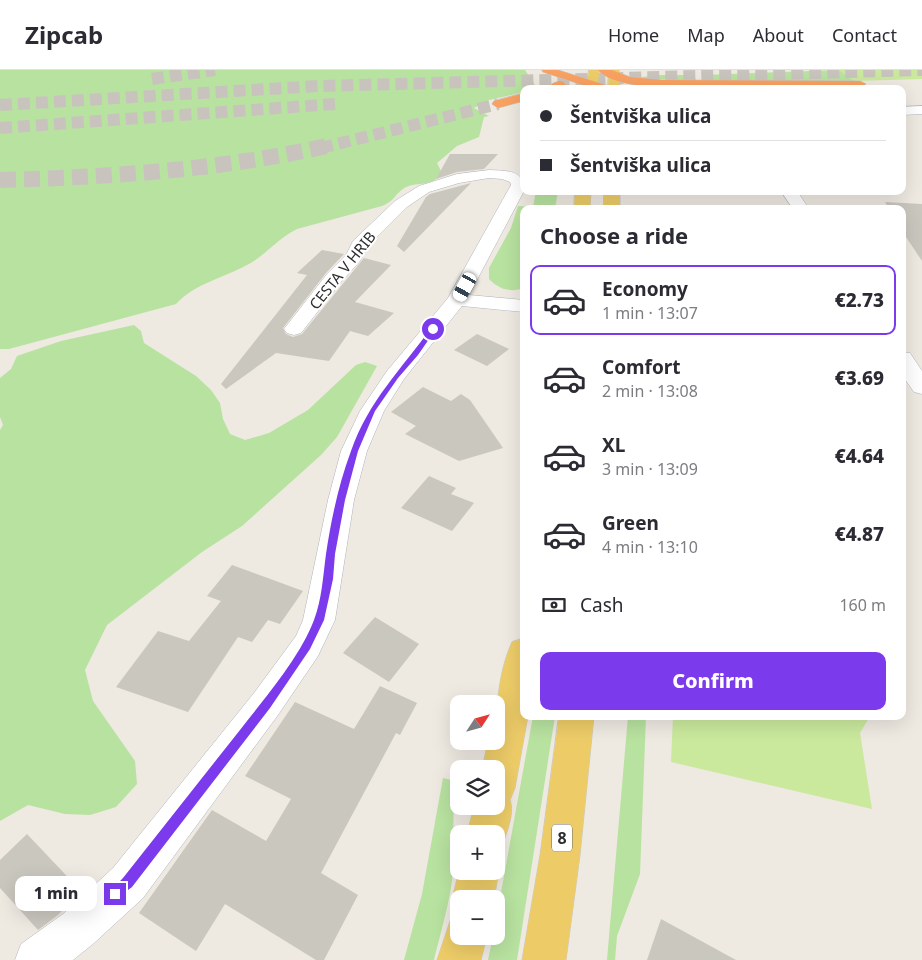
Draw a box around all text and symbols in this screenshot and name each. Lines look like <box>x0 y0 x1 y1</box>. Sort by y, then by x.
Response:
text: Zipcab <box>25 18 103 51</box>
text: Home <box>608 23 659 47</box>
text: Map <box>687 23 725 47</box>
text: About <box>753 23 804 47</box>
text: Contact <box>832 23 897 47</box>
text: Šentviška ulica <box>570 103 711 129</box>
text: Šentviška ulica <box>570 152 711 178</box>
text: Choose a ride <box>540 220 688 250</box>
street label: CESTA V HRIB <box>304 227 380 313</box>
car <box>451 270 478 304</box>
text: Economy <box>602 276 688 302</box>
icon: car <box>542 278 587 323</box>
text: €2.73 <box>835 287 884 313</box>
text: 1 min · 13:07 <box>602 302 698 324</box>
route start <box>422 318 444 340</box>
text: Comfort <box>602 354 681 380</box>
icon: car <box>542 356 587 401</box>
text: €3.69 <box>835 365 884 391</box>
text: 2 min · 13:08 <box>602 380 698 402</box>
text: XL <box>602 432 625 458</box>
icon: car <box>542 434 587 479</box>
text: €4.64 <box>835 443 884 469</box>
text: 3 min · 13:09 <box>602 458 698 480</box>
text: Green <box>602 510 659 536</box>
icon: car <box>542 512 587 557</box>
text: €4.87 <box>835 521 884 547</box>
text: 4 min · 13:10 <box>602 536 698 558</box>
icon: cash <box>540 591 568 619</box>
text: Cash <box>580 592 624 618</box>
text: 160 m <box>839 594 886 616</box>
button: Confirm <box>540 652 886 710</box>
north arrow <box>450 695 505 750</box>
map controls <box>450 695 505 945</box>
button: layers <box>450 760 505 815</box>
road number: 8 <box>552 824 572 851</box>
button: + <box>450 825 505 880</box>
callout: 1 min <box>15 876 98 912</box>
text: 1 min <box>34 882 78 904</box>
route end <box>104 883 126 905</box>
button: − <box>450 890 505 945</box>

